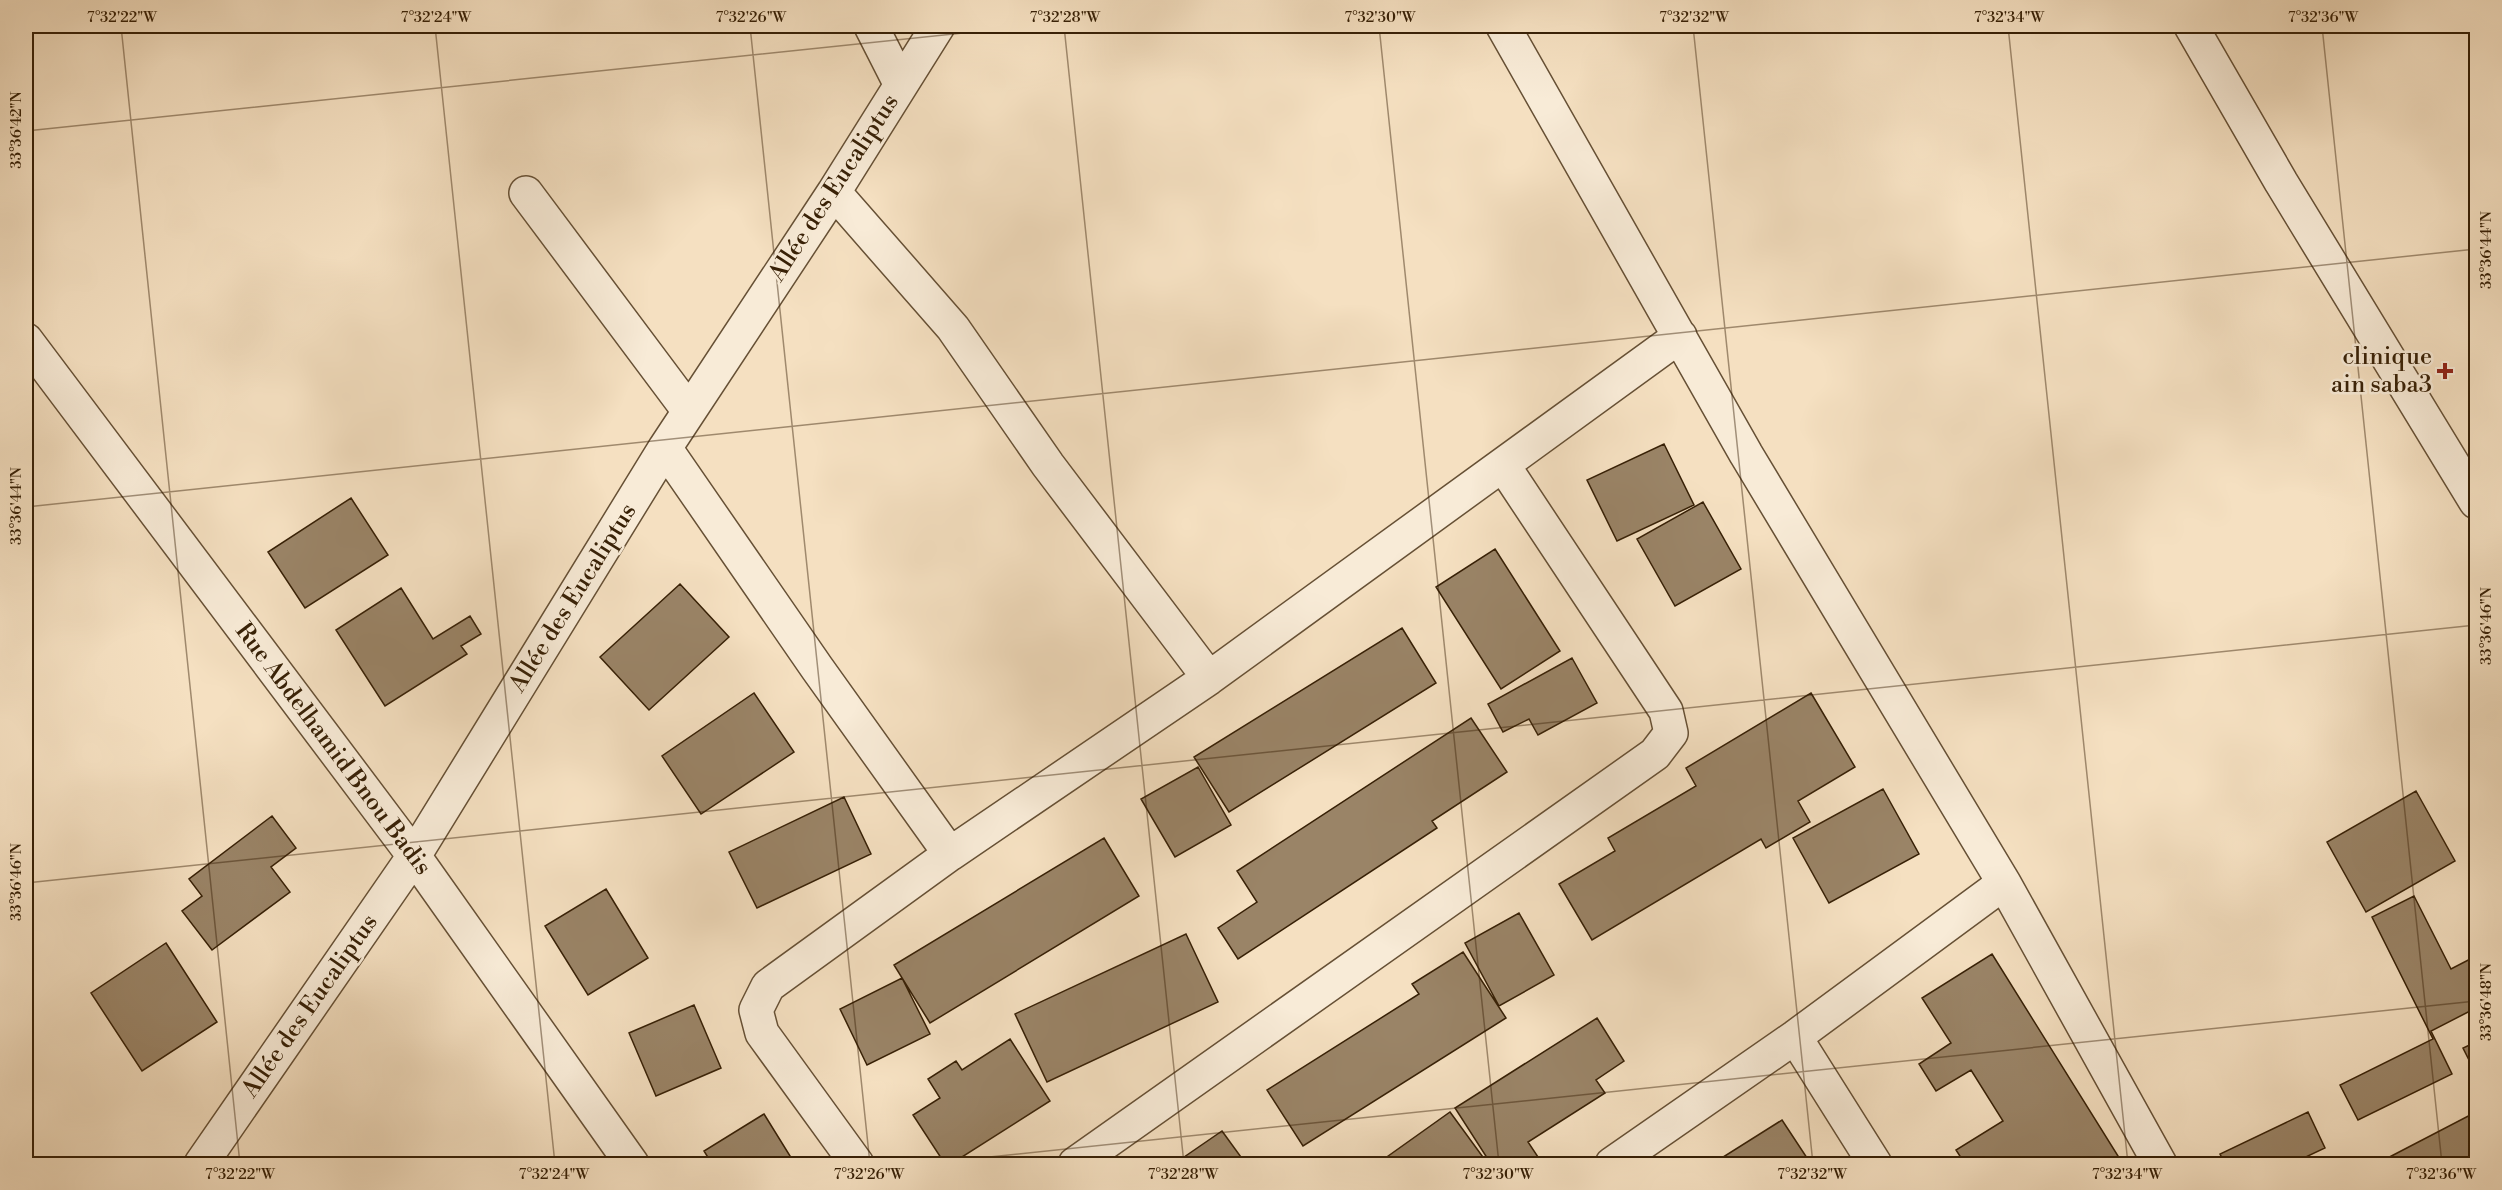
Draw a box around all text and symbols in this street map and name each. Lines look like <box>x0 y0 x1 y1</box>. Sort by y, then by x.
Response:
text: 7°32'22"W <box>87 8 157 27</box>
text: 7°32'24"W <box>401 8 472 27</box>
text: 7°32'26"W <box>716 8 787 27</box>
text: 7°32'28"W <box>1030 8 1101 27</box>
text: 7°32'30"W <box>1345 8 1416 27</box>
text: 7°32'32"W <box>1659 8 1729 27</box>
text: 7°32'34"W <box>1974 8 2044 27</box>
text: 7°32'36"W <box>2288 8 2358 27</box>
street label: Allée des Eucaliptus <box>762 89 906 288</box>
text: 33°36'42"N <box>7 91 26 169</box>
text: 33°36'44"N <box>2477 211 2496 289</box>
place label: clinique ain saba3 <box>2331 342 2432 400</box>
marker: clinique ain saba3 <box>2436 362 2454 380</box>
text: 33°36'44"N <box>7 467 26 545</box>
street label: Allée des Eucaliptus <box>502 498 643 699</box>
text: 33°36'46"N <box>2477 587 2496 665</box>
street label: Rue Abdelhamid Bnou Badis <box>228 617 438 881</box>
text: 33°36'46"N <box>7 843 26 921</box>
street label: Allée des Eucaliptus <box>235 908 385 1104</box>
text: 33°36'48"N <box>2477 963 2496 1041</box>
text: 7°32'22"W <box>205 1165 275 1184</box>
text: 7°32'24"W <box>519 1165 590 1184</box>
text: 7°32'26"W <box>834 1165 905 1184</box>
text: 7°32'28"W <box>1148 1165 1219 1184</box>
text: 7°32'30"W <box>1463 1165 1534 1184</box>
text: 7°32'32"W <box>1777 1165 1847 1184</box>
text: 7°32'34"W <box>2092 1165 2162 1184</box>
text: 7°32'36"W <box>2406 1165 2476 1184</box>

